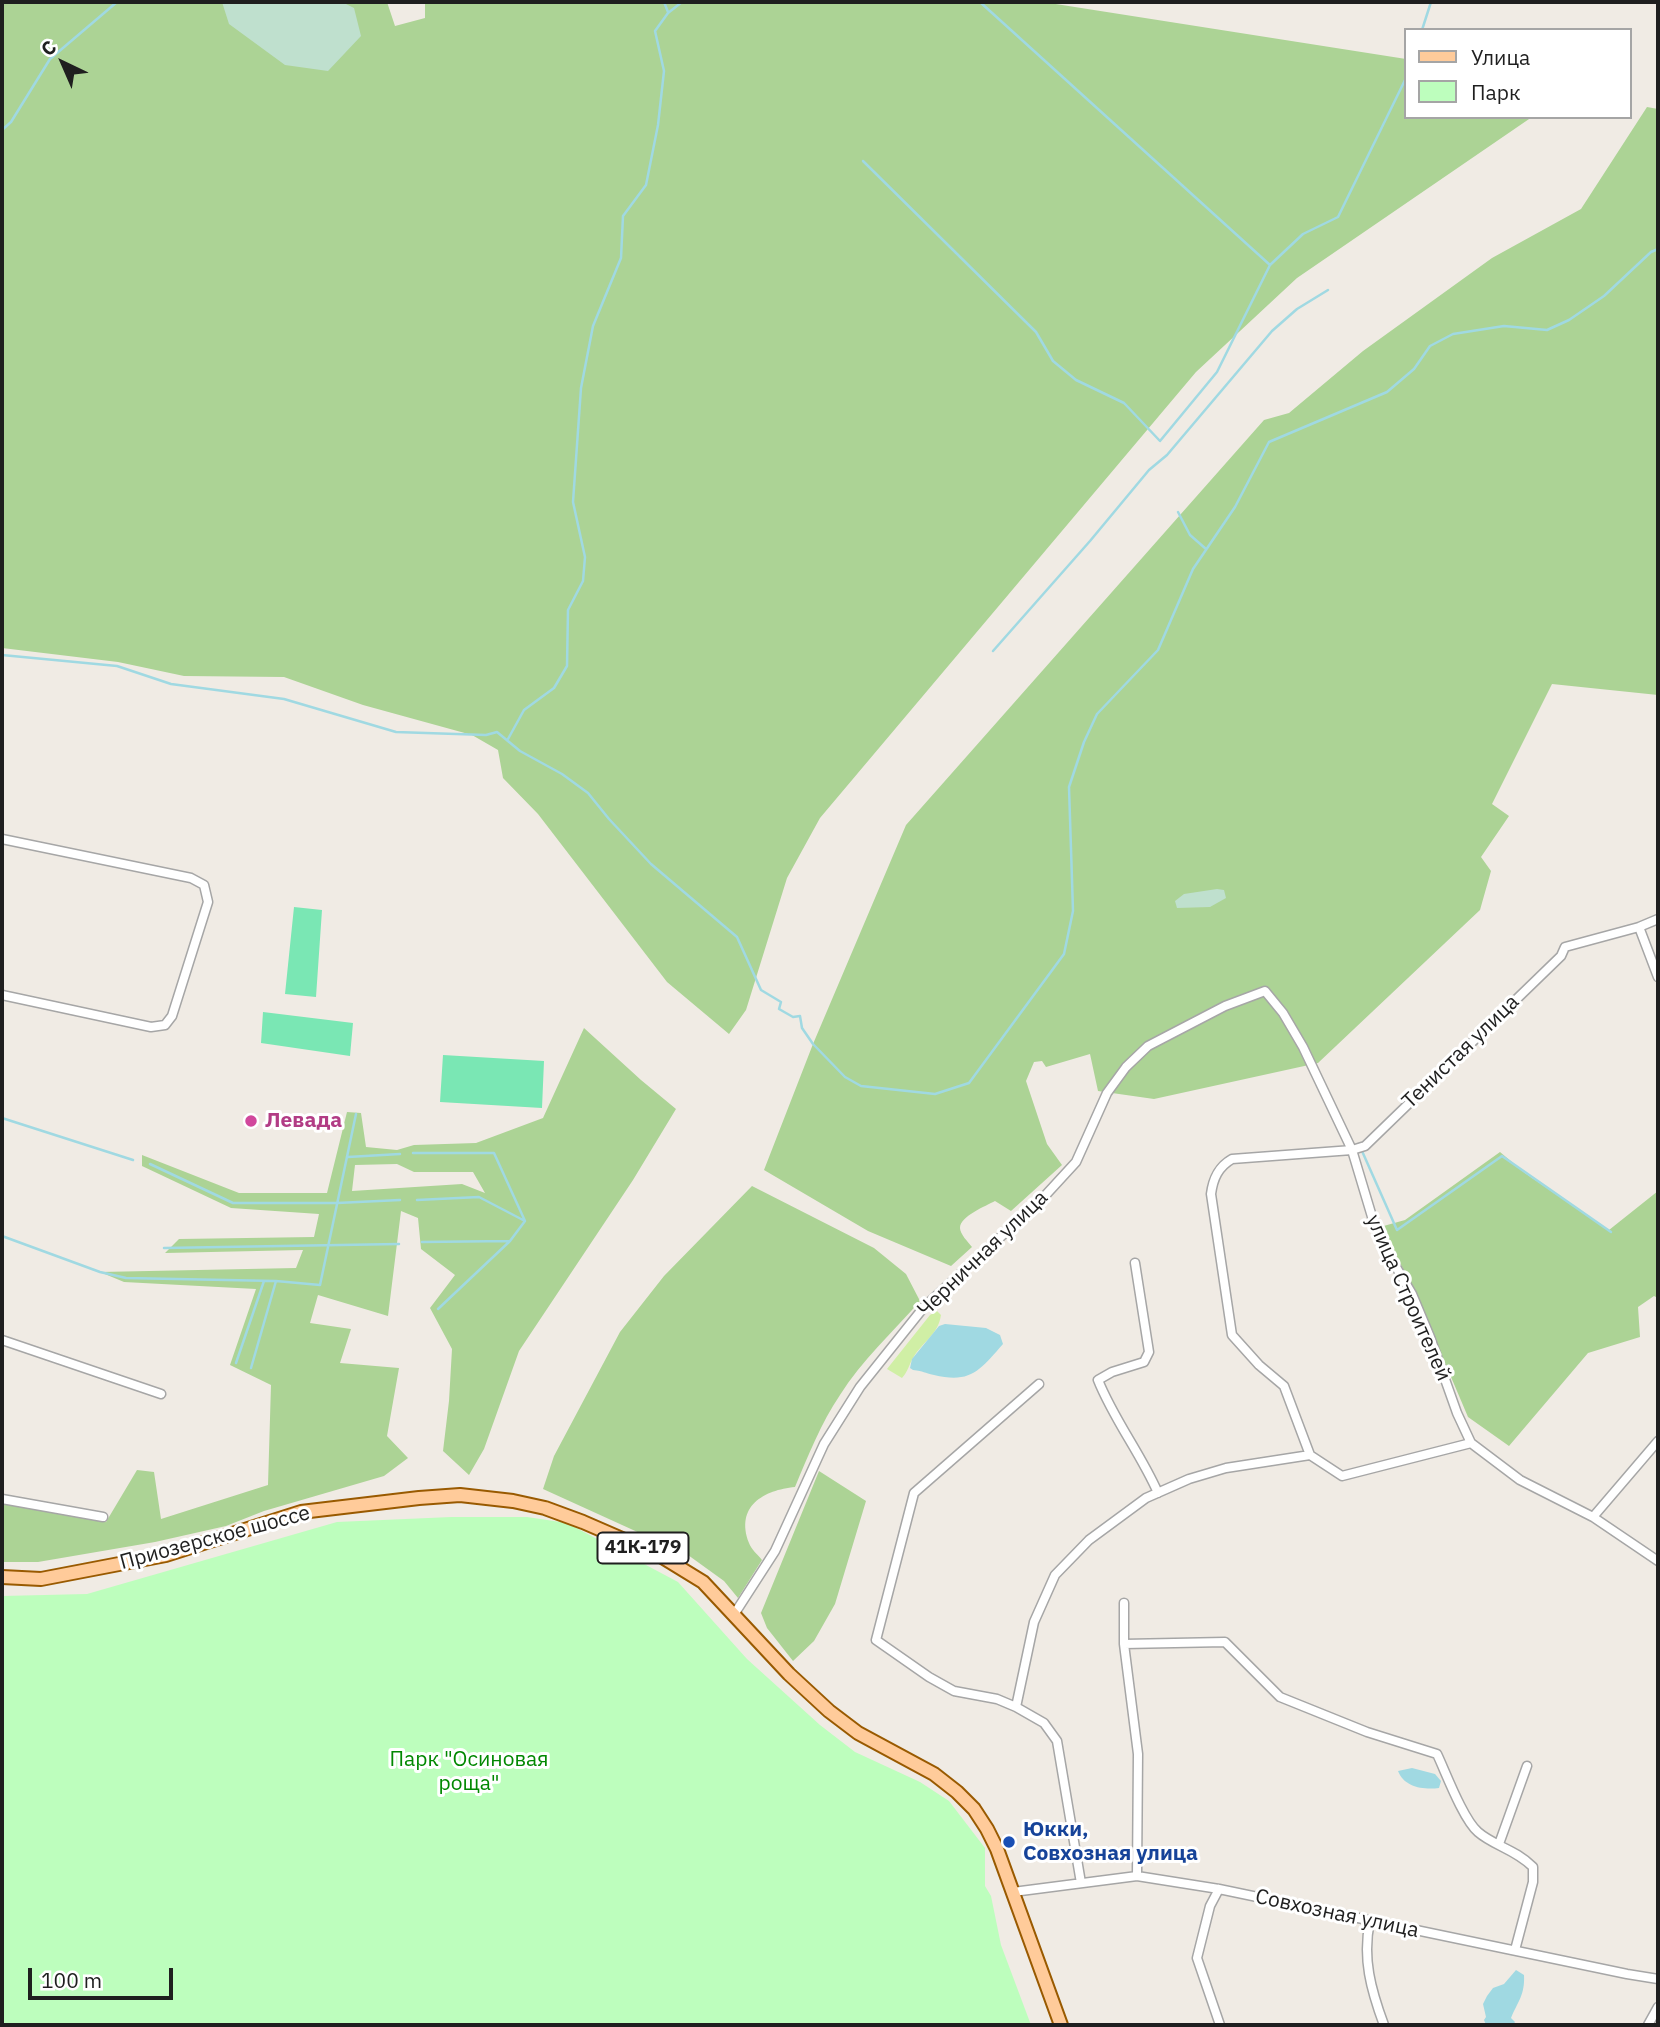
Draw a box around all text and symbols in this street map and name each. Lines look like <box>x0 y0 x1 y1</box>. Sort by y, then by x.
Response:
north arrow <box>28 28 98 98</box>
legend <box>1404 28 1632 119</box>
text: С <box>36 35 61 61</box>
text: Улица <box>1471 43 1530 71</box>
text: Парк <box>1471 78 1521 106</box>
street label: Тенистая улица <box>1397 990 1525 1114</box>
place label: Левада <box>265 1108 342 1134</box>
marker: Левада <box>243 1113 259 1129</box>
street label: Черничная улица <box>913 1185 1053 1323</box>
street label: улица Строителей <box>1360 1211 1456 1385</box>
street label: Приозерское шоссе <box>117 1500 313 1576</box>
road number: 41К-179 <box>598 1532 688 1564</box>
park label: Парк "Осиновая роща" <box>390 1747 548 1797</box>
place label: Юкки, Совхозная улица <box>1023 1817 1198 1867</box>
marker: Юкки, Совхозная улица <box>1001 1834 1017 1850</box>
street label: Совхозная улица <box>1253 1884 1421 1944</box>
scale bar <box>32 1954 177 1998</box>
text: 100 m <box>41 1966 102 1994</box>

